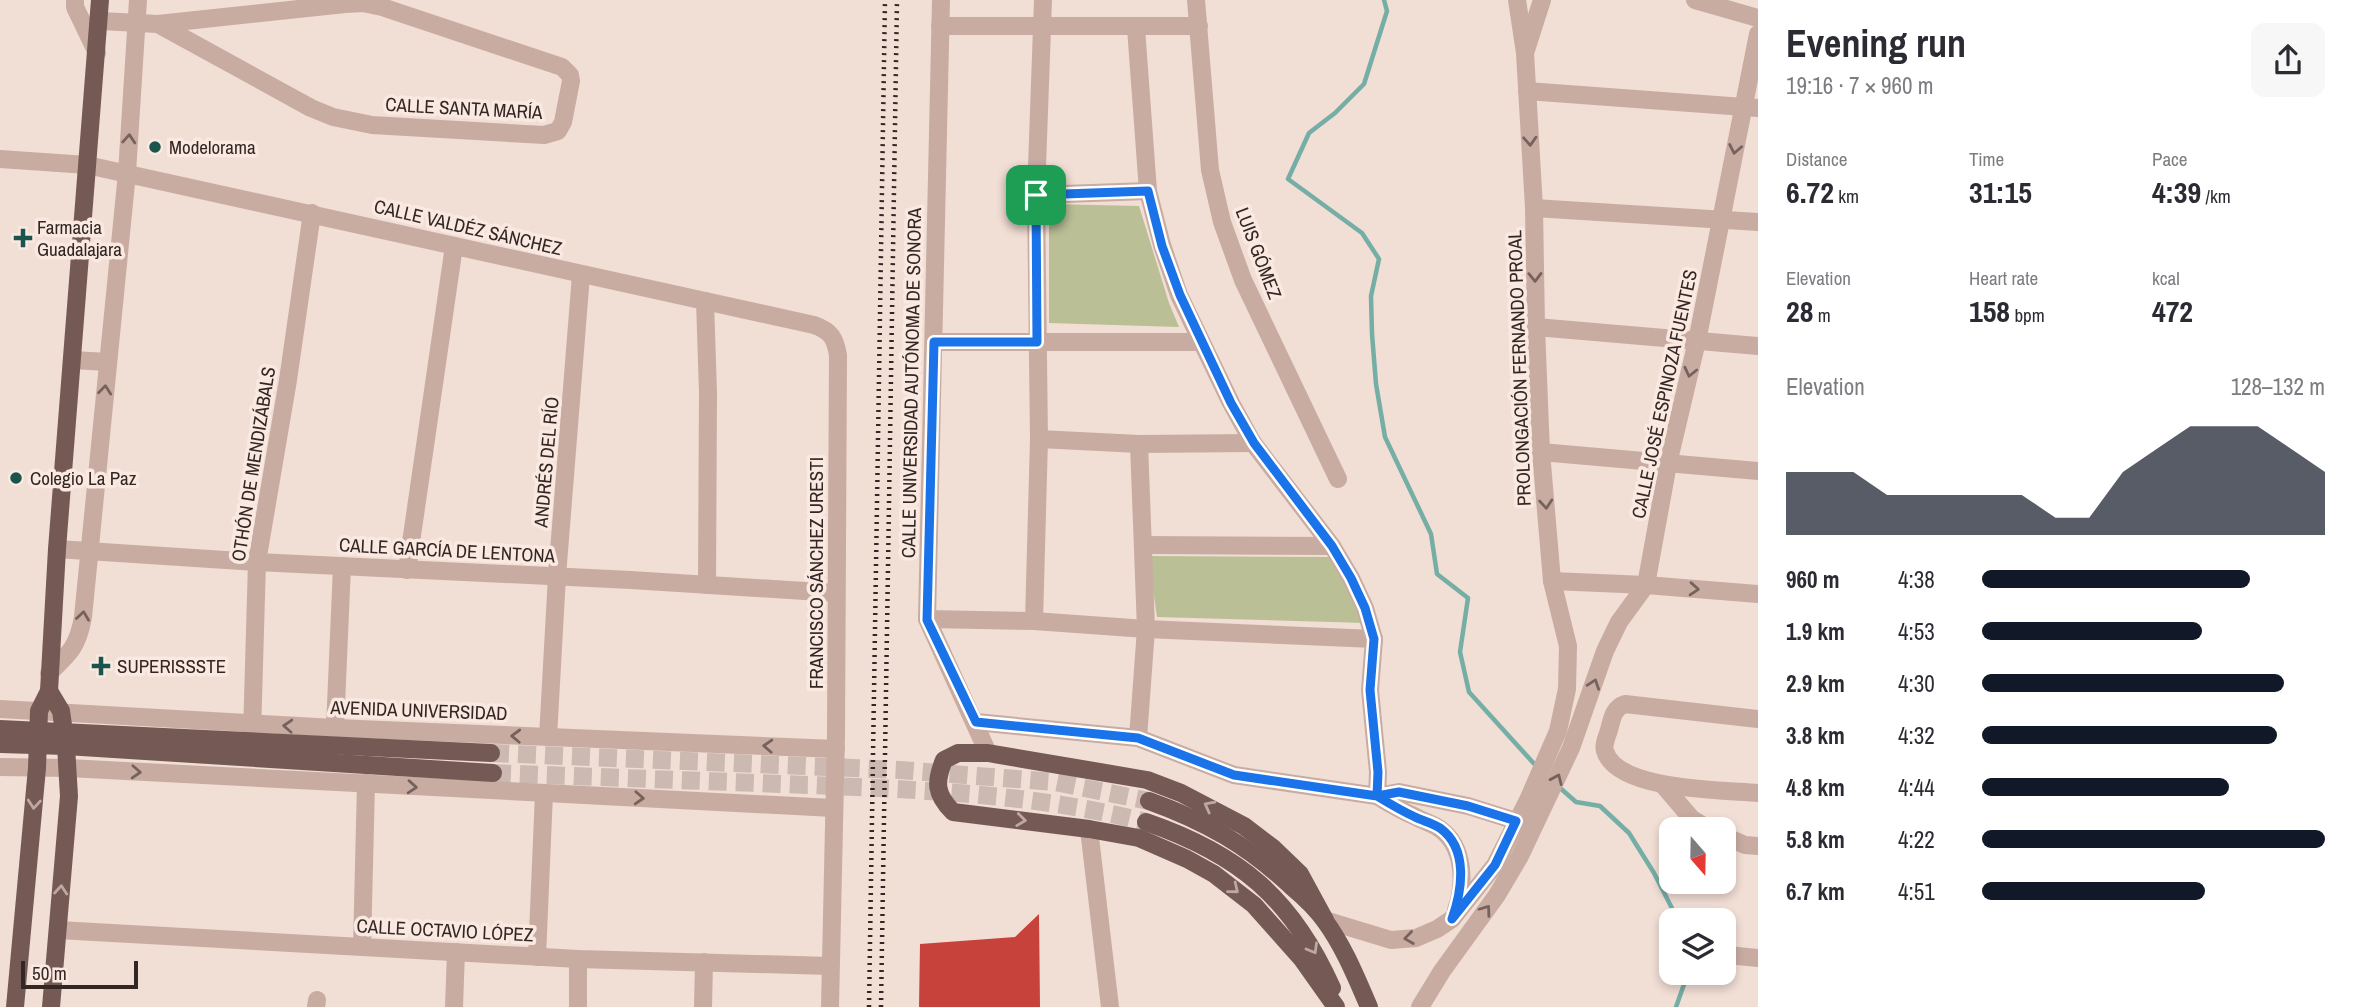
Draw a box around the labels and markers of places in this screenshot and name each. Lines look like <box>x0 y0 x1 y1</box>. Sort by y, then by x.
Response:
place label: Modelorama <box>169 134 256 160</box>
marker: Modelorama <box>147 139 163 155</box>
pin <box>1006 165 1066 225</box>
place label: Farmacia Guadalajara <box>37 214 122 262</box>
marker: Farmacia Guadalajara <box>15 230 31 246</box>
place label: Colegio La Paz <box>30 465 137 491</box>
marker: Colegio La Paz <box>8 470 24 486</box>
place label: SUPERISSSTE <box>117 653 226 679</box>
marker: SUPERISSSTE <box>91 656 111 676</box>

